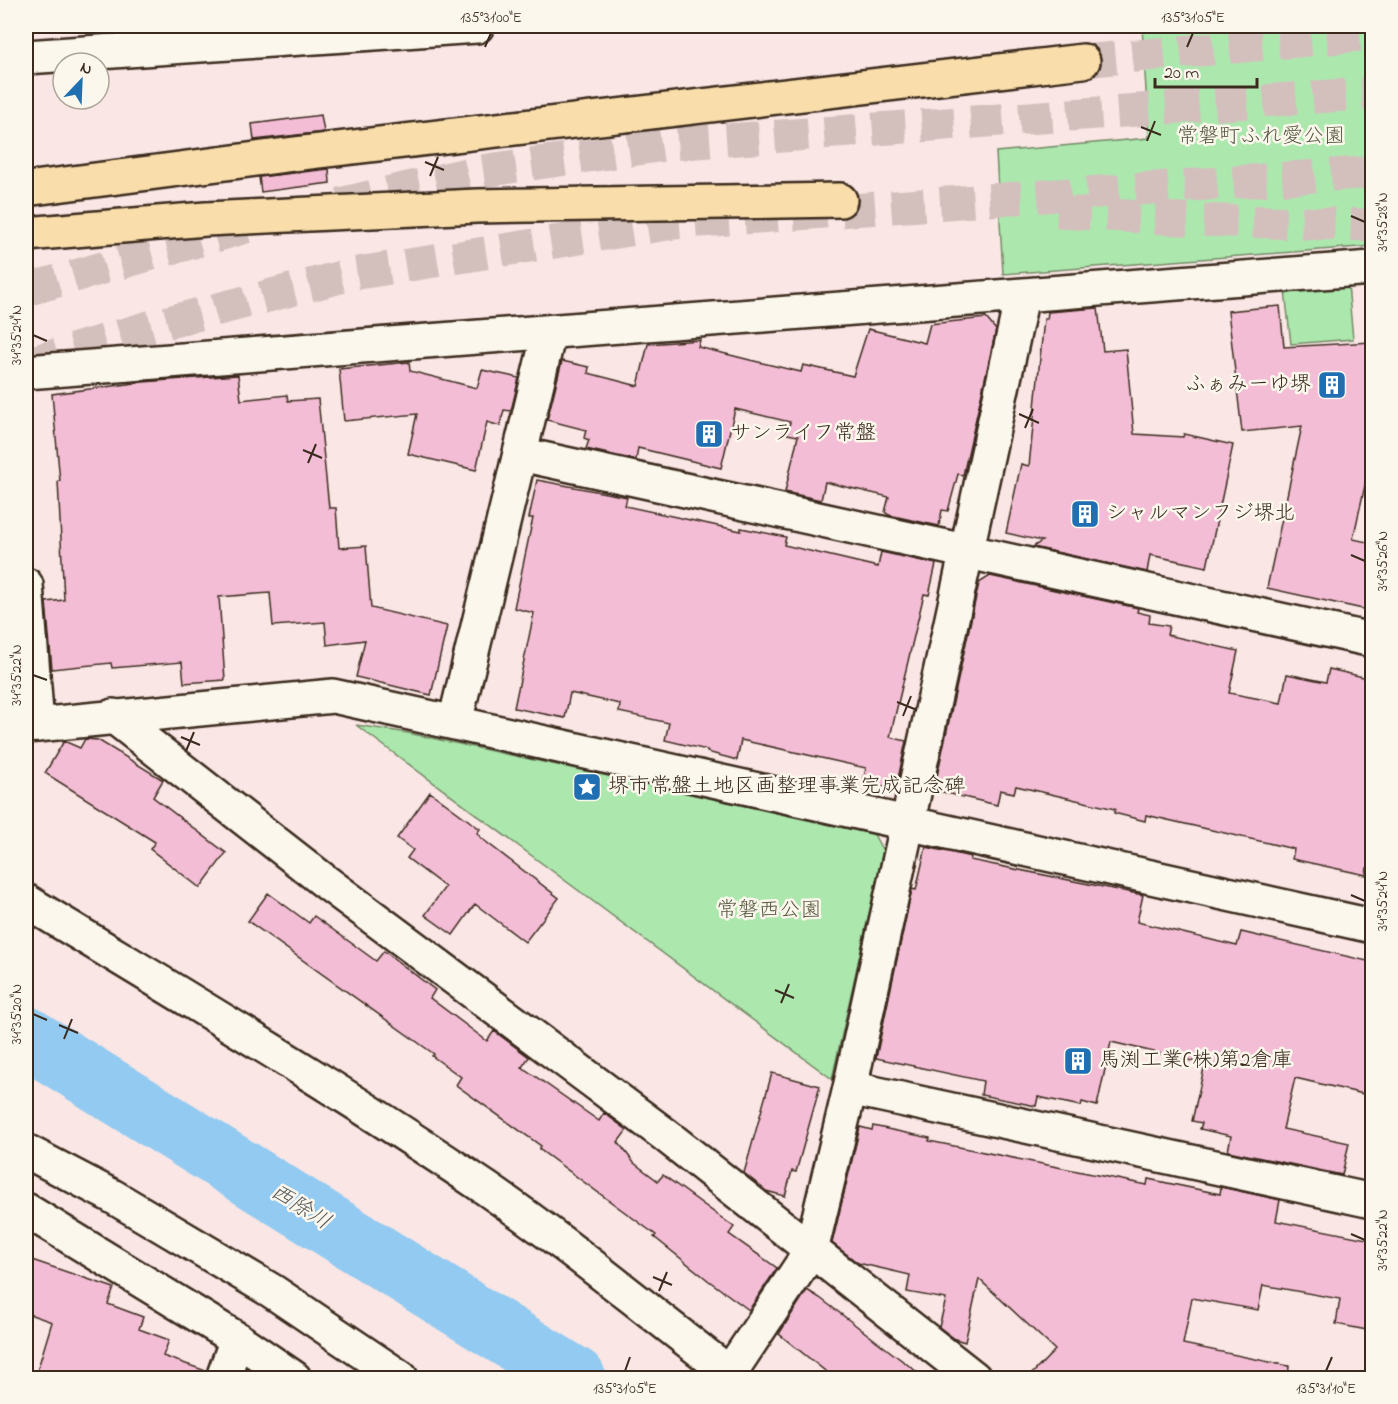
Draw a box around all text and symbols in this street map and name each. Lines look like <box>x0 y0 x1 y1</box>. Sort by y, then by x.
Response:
text: 135°31'00"E <box>460 7 522 29</box>
text: 135°31'05"E <box>1161 7 1225 29</box>
north arrow <box>51 51 111 111</box>
scale bar <box>1155 51 1257 89</box>
text: N <box>76 56 96 82</box>
text: 20 m <box>1164 61 1199 87</box>
park label: 常磐町ふれ愛公園 <box>1177 122 1345 152</box>
text: 34°35'28"N <box>1372 192 1394 252</box>
text: 34°35'24"N <box>6 305 28 365</box>
building icon: ふぁみーゆ堺 <box>1316 369 1348 401</box>
place label: ふぁみーゆ堺 <box>1185 370 1311 400</box>
building icon: サンライフ常盤 <box>693 418 725 450</box>
place label: サンライフ常盤 <box>730 419 876 449</box>
building icon: シャルマンフジ堺北 <box>1069 498 1101 530</box>
place label: シャルマンフジ堺北 <box>1106 499 1295 529</box>
text: 34°35'26"N <box>1372 531 1394 591</box>
text: 34°35'22"N <box>6 644 28 706</box>
place icon: 堺市常盤土地区画整理事業完成記念碑 <box>571 771 603 803</box>
place label: 堺市常盤土地区画整理事業完成記念碑 <box>608 772 965 802</box>
text: 34°35'24"N <box>1372 871 1394 931</box>
park label: 常磐西公園 <box>717 896 822 926</box>
text: 34°35'20"N <box>6 984 28 1044</box>
building icon: 馬渕工業(株)第2倉庫 <box>1062 1045 1094 1077</box>
place label: 馬渕工業(株)第2倉庫 <box>1099 1046 1292 1076</box>
water label: 西除川 <box>264 1177 336 1239</box>
text: 34°35'22"N <box>1372 1209 1394 1271</box>
text: 135°31'05"E <box>593 1378 657 1400</box>
text: 135°31'10"E <box>1296 1378 1356 1400</box>

